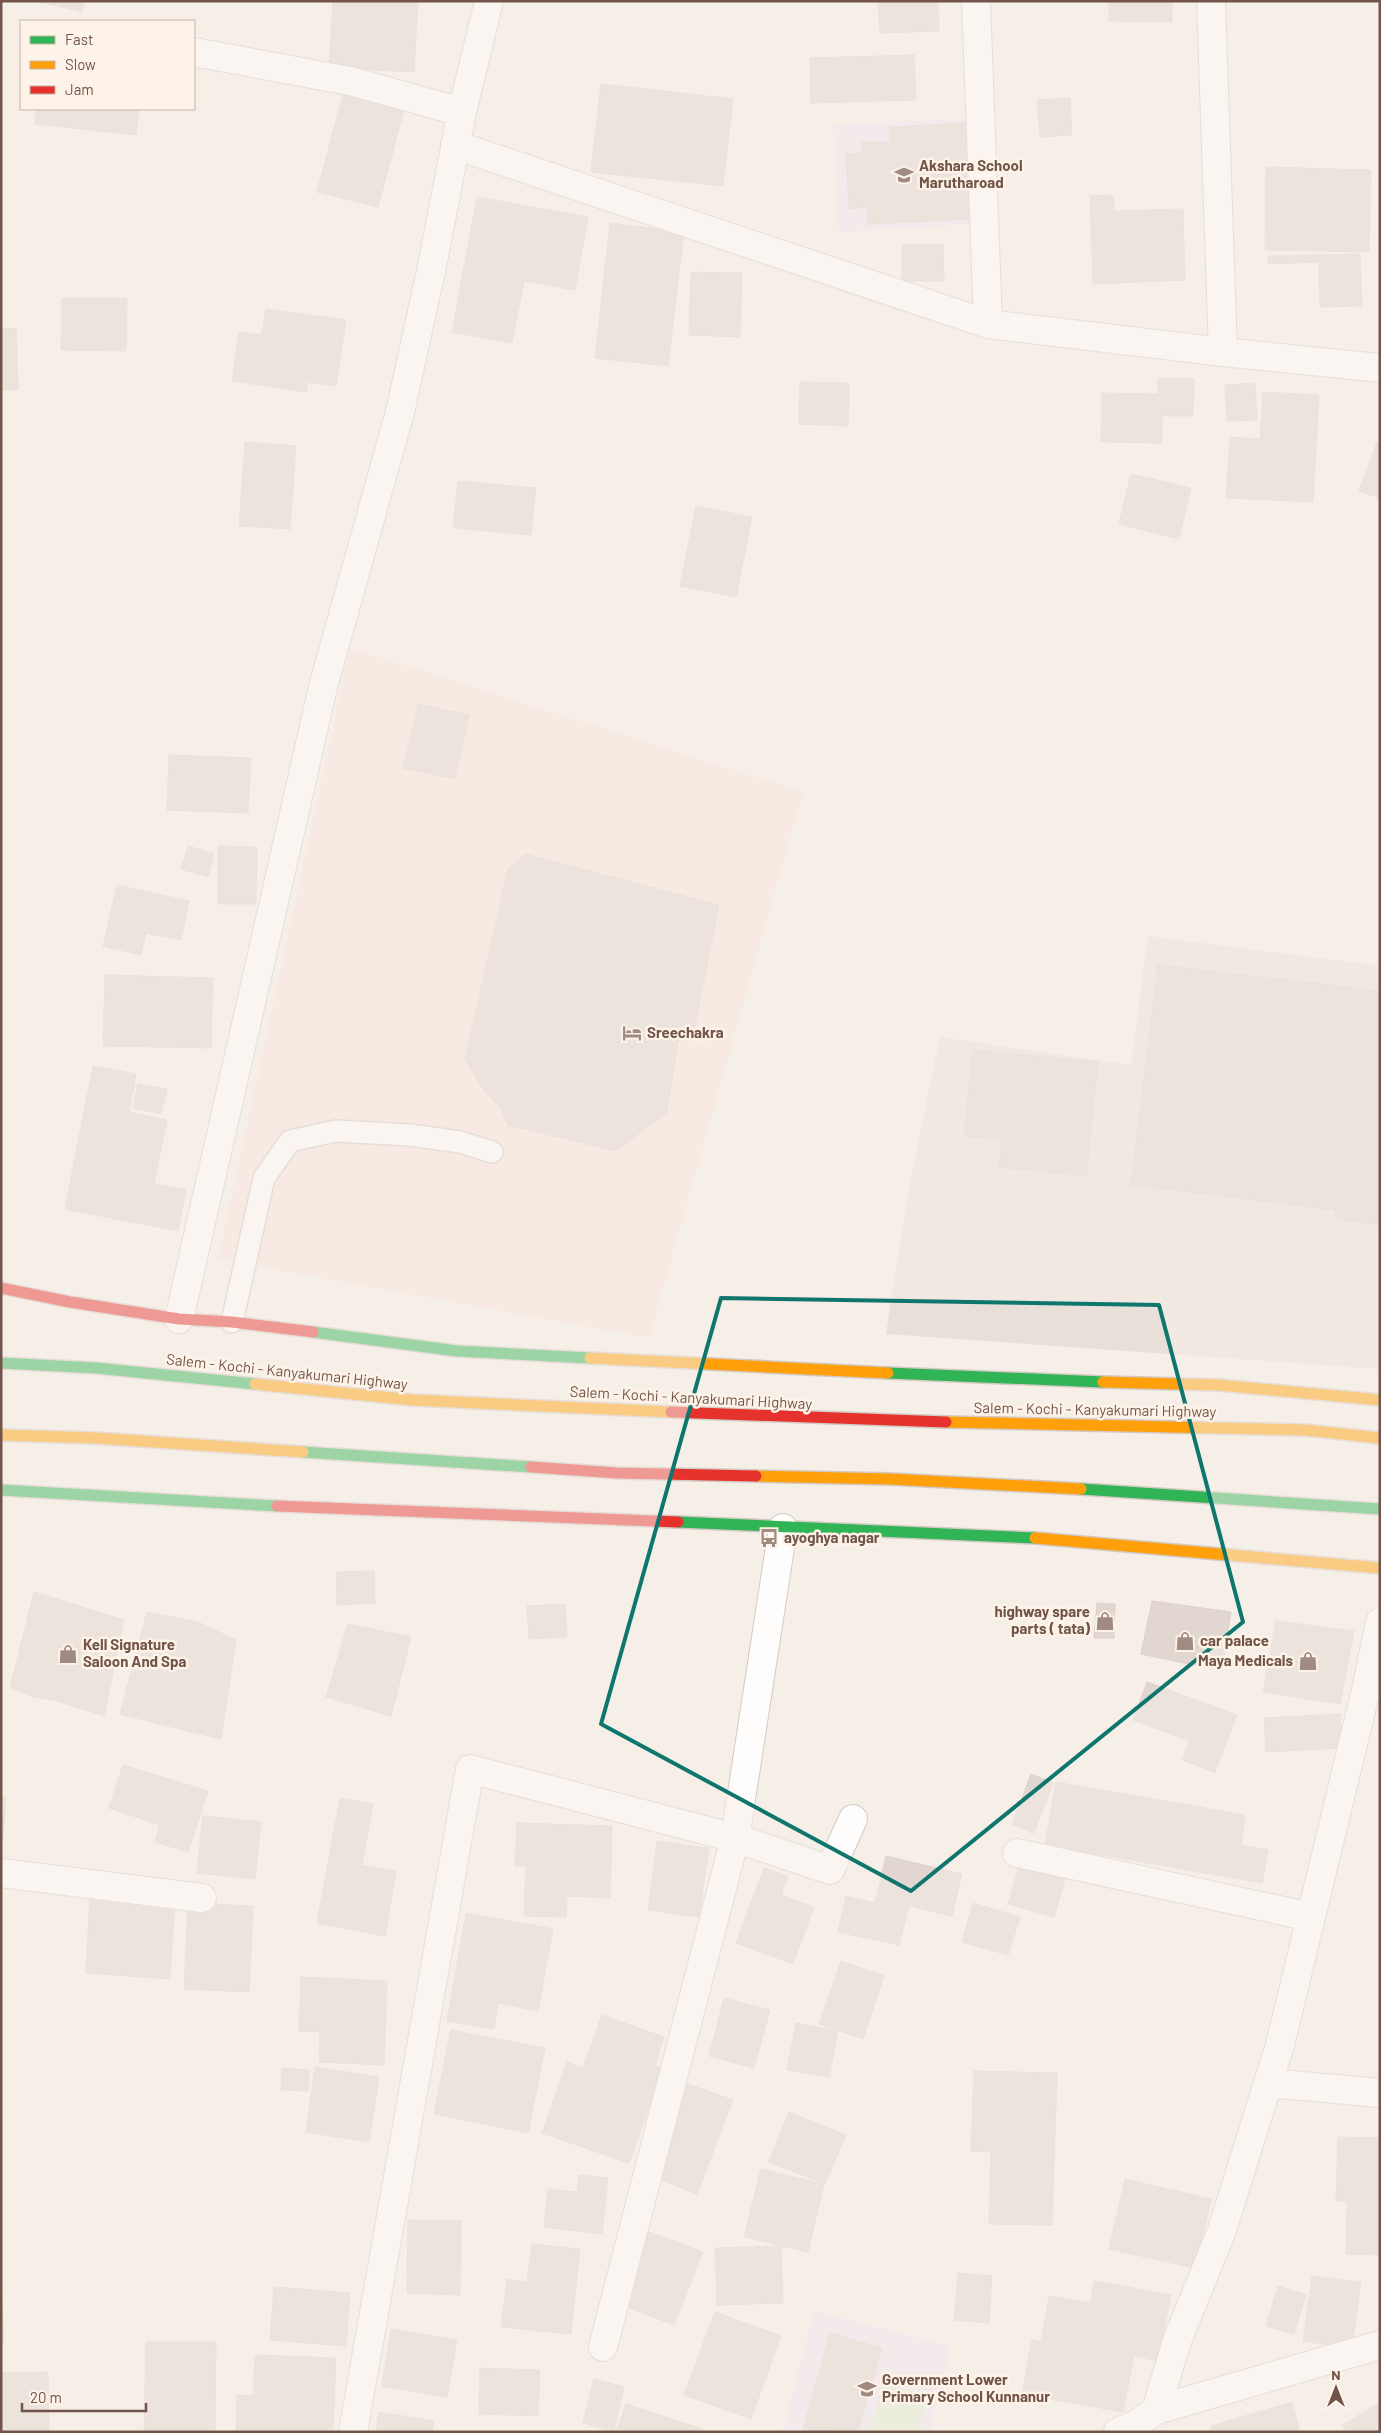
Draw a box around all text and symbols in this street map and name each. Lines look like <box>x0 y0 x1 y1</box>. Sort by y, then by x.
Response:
legend <box>20 20 195 110</box>
text: Fast <box>65 30 93 48</box>
text: Slow <box>65 55 96 73</box>
text: Jam <box>65 80 94 98</box>
place label: Akshara School Marutharoad <box>919 156 1023 191</box>
school or university icon: Akshara School Marutharoad <box>893 164 915 186</box>
hotel icon: Sreechakra <box>621 1022 643 1044</box>
place label: Sreechakra <box>647 1023 724 1041</box>
street label: Salem - Kochi - Kanyakumari Highway <box>165 1349 409 1393</box>
street label: Salem - Kochi - Kanyakumari Highway <box>569 1382 813 1412</box>
street label: Salem - Kochi - Kanyakumari Highway <box>974 1398 1217 1420</box>
bus stop icon: ayoghya nagar <box>758 1527 780 1549</box>
place label: ayoghya nagar <box>784 1528 880 1546</box>
place label: highway spare parts ( tata) <box>994 1602 1091 1637</box>
shop icon: highway spare parts ( tata) <box>1094 1610 1116 1632</box>
shop icon: car palace <box>1174 1630 1196 1652</box>
place label: car palace <box>1200 1631 1269 1649</box>
place label: Kell Signature Saloon And Spa <box>83 1635 186 1670</box>
shop icon: Kell Signature Saloon And Spa <box>57 1643 79 1665</box>
shop icon: Maya Medicals <box>1297 1650 1319 1672</box>
place label: Maya Medicals <box>1198 1651 1293 1669</box>
north arrow <box>1311 2363 1361 2413</box>
text: N <box>1331 2366 1341 2383</box>
place label: Government Lower Primary School Kunnanur <box>882 2370 1050 2405</box>
school or university icon: Government Lower Primary School Kunnanur <box>856 2378 878 2400</box>
scale bar <box>22 2380 146 2412</box>
text: 20 m <box>30 2388 62 2406</box>

